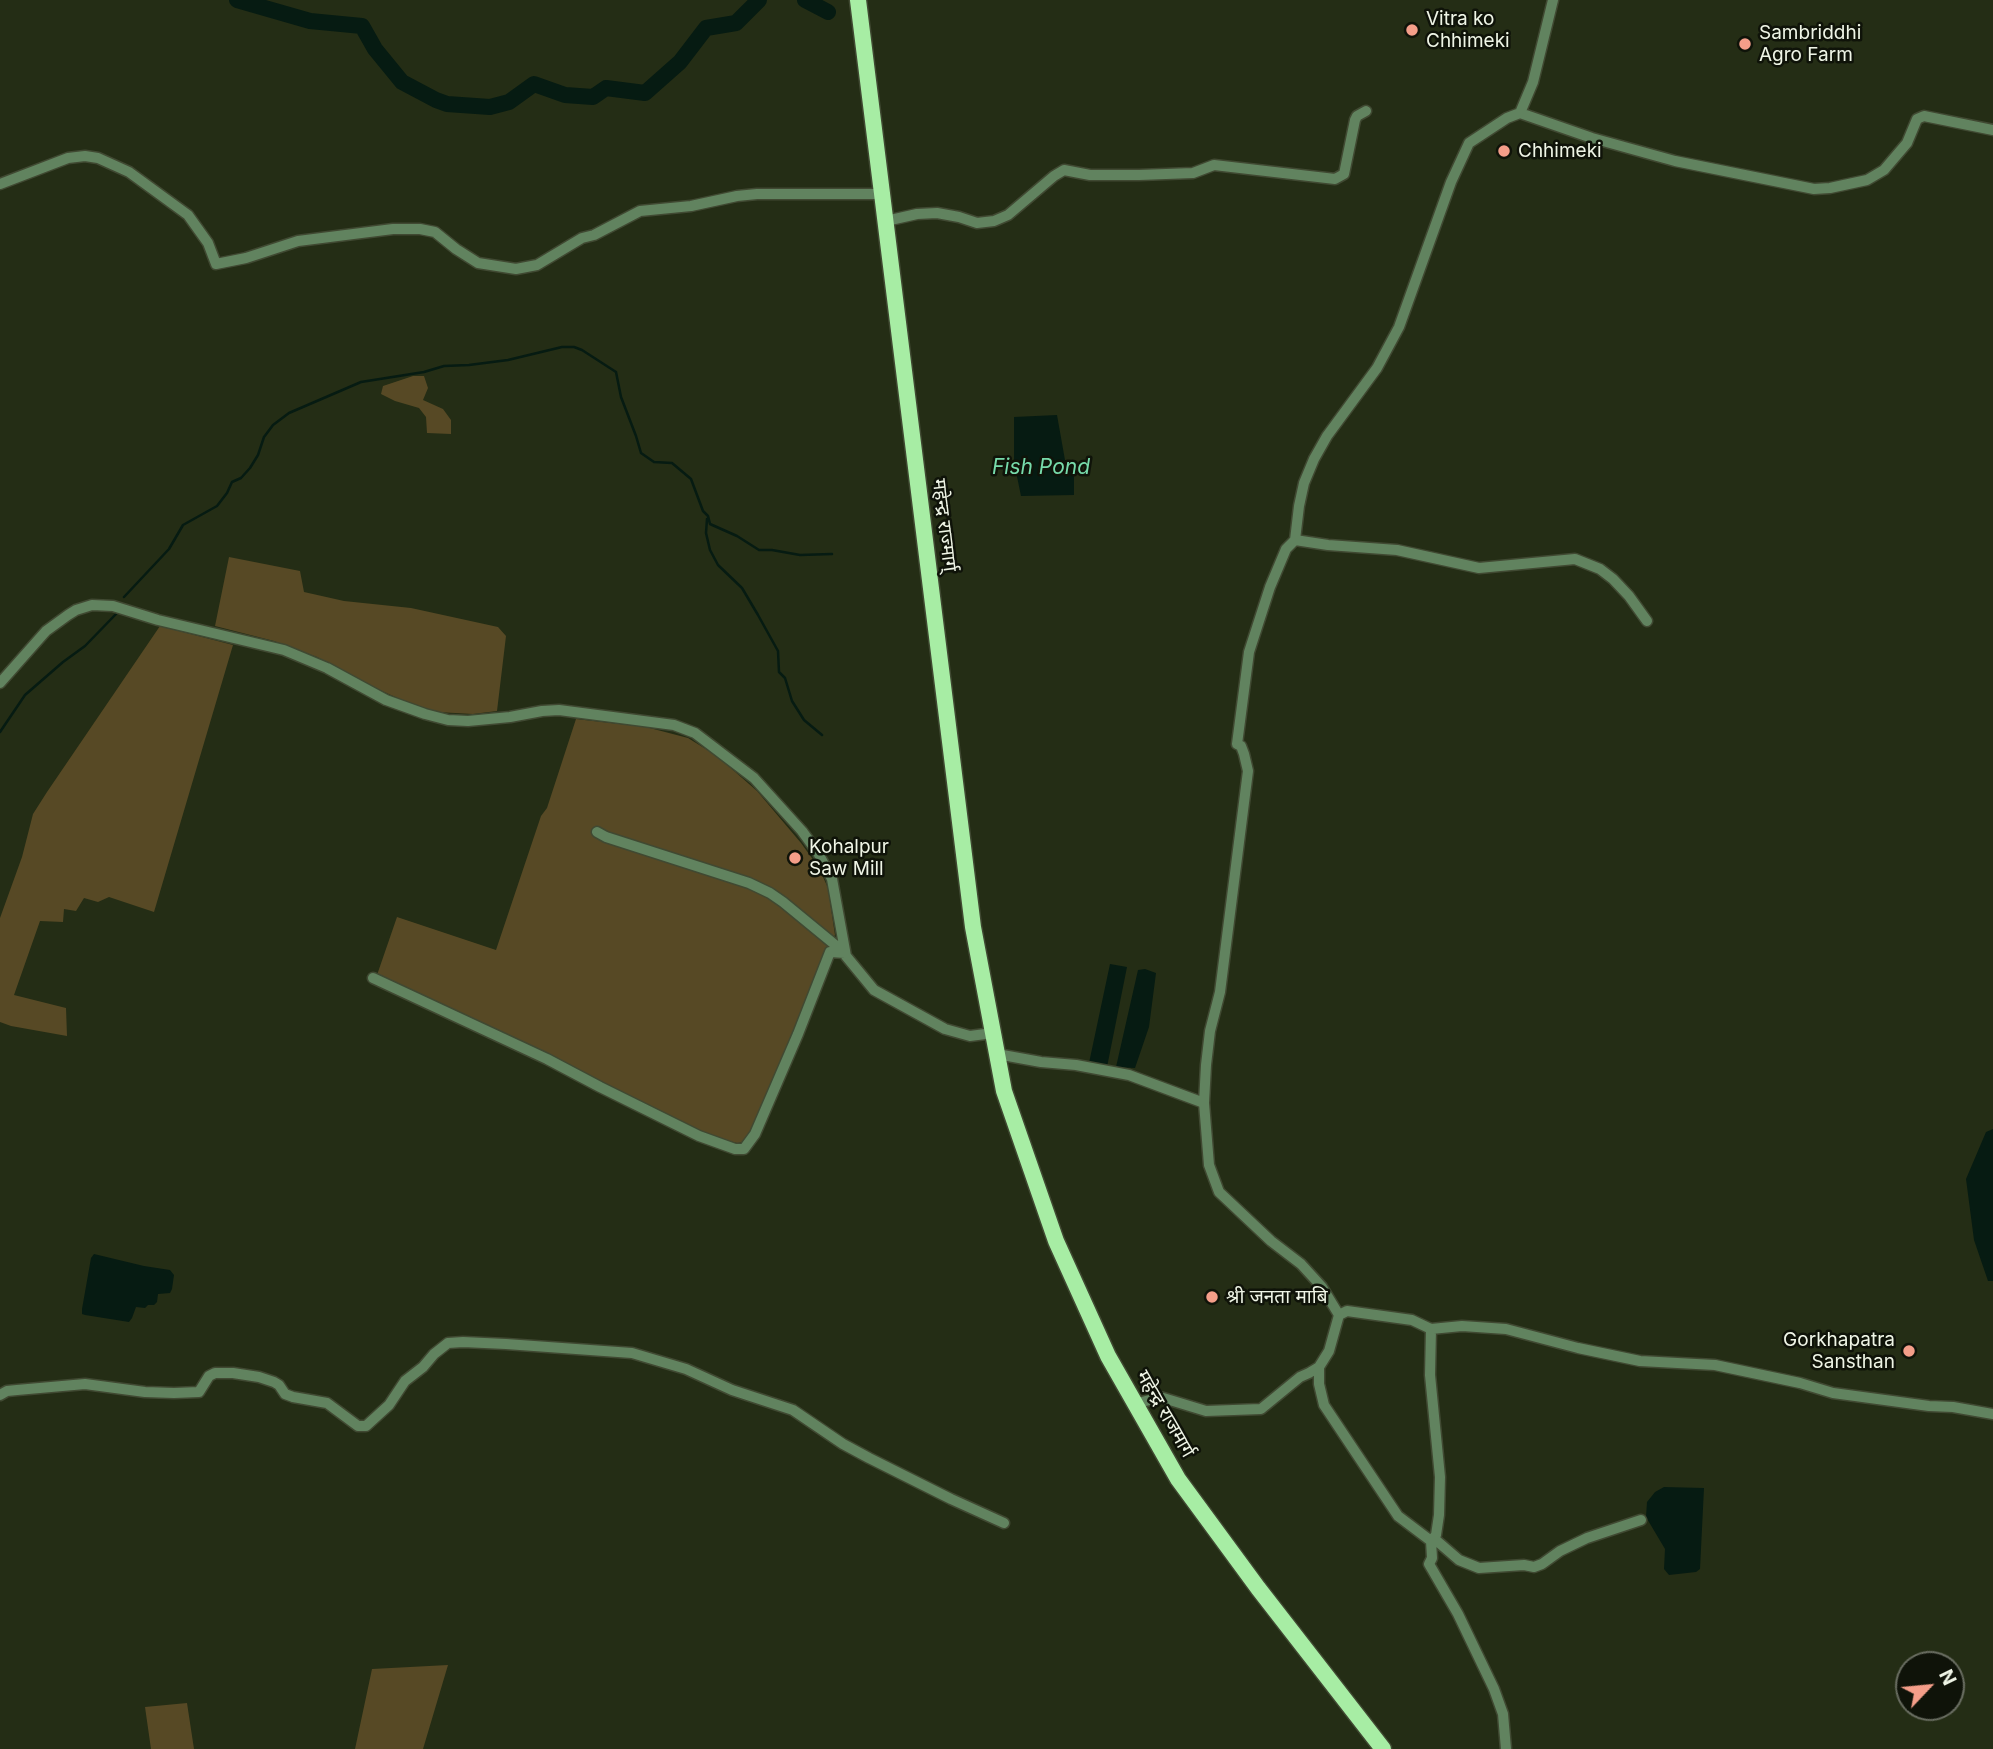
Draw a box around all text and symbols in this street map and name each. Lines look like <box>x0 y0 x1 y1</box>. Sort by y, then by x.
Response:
place label: Vitra ko Chhimeki <box>1426 8 1510 52</box>
marker: Vitra ko Chhimeki <box>1404 22 1420 38</box>
place label: Sambriddhi Agro Farm <box>1759 22 1861 66</box>
marker: Sambriddhi Agro Farm <box>1737 36 1753 52</box>
place label: Chhimeki <box>1518 140 1602 162</box>
marker: Chhimeki <box>1496 143 1512 159</box>
water label: Fish Pond <box>992 455 1090 481</box>
street label: महेन्द्र राज्मार्ग् <box>927 477 961 573</box>
place label: Kohalpur Saw Mill <box>809 836 889 880</box>
marker: Kohalpur Saw Mill <box>787 850 803 866</box>
place label: श्री जनता माबि <box>1226 1286 1328 1308</box>
marker: श्री जनता माबि <box>1204 1289 1220 1305</box>
place label: Gorkhapatra Sansthan <box>1783 1329 1895 1373</box>
marker: Gorkhapatra Sansthan <box>1901 1343 1917 1359</box>
street label: महेन्द्र राजमार्ग <box>1131 1367 1199 1461</box>
north arrow <box>1895 1651 1965 1721</box>
text: N <box>1934 1666 1961 1689</box>

